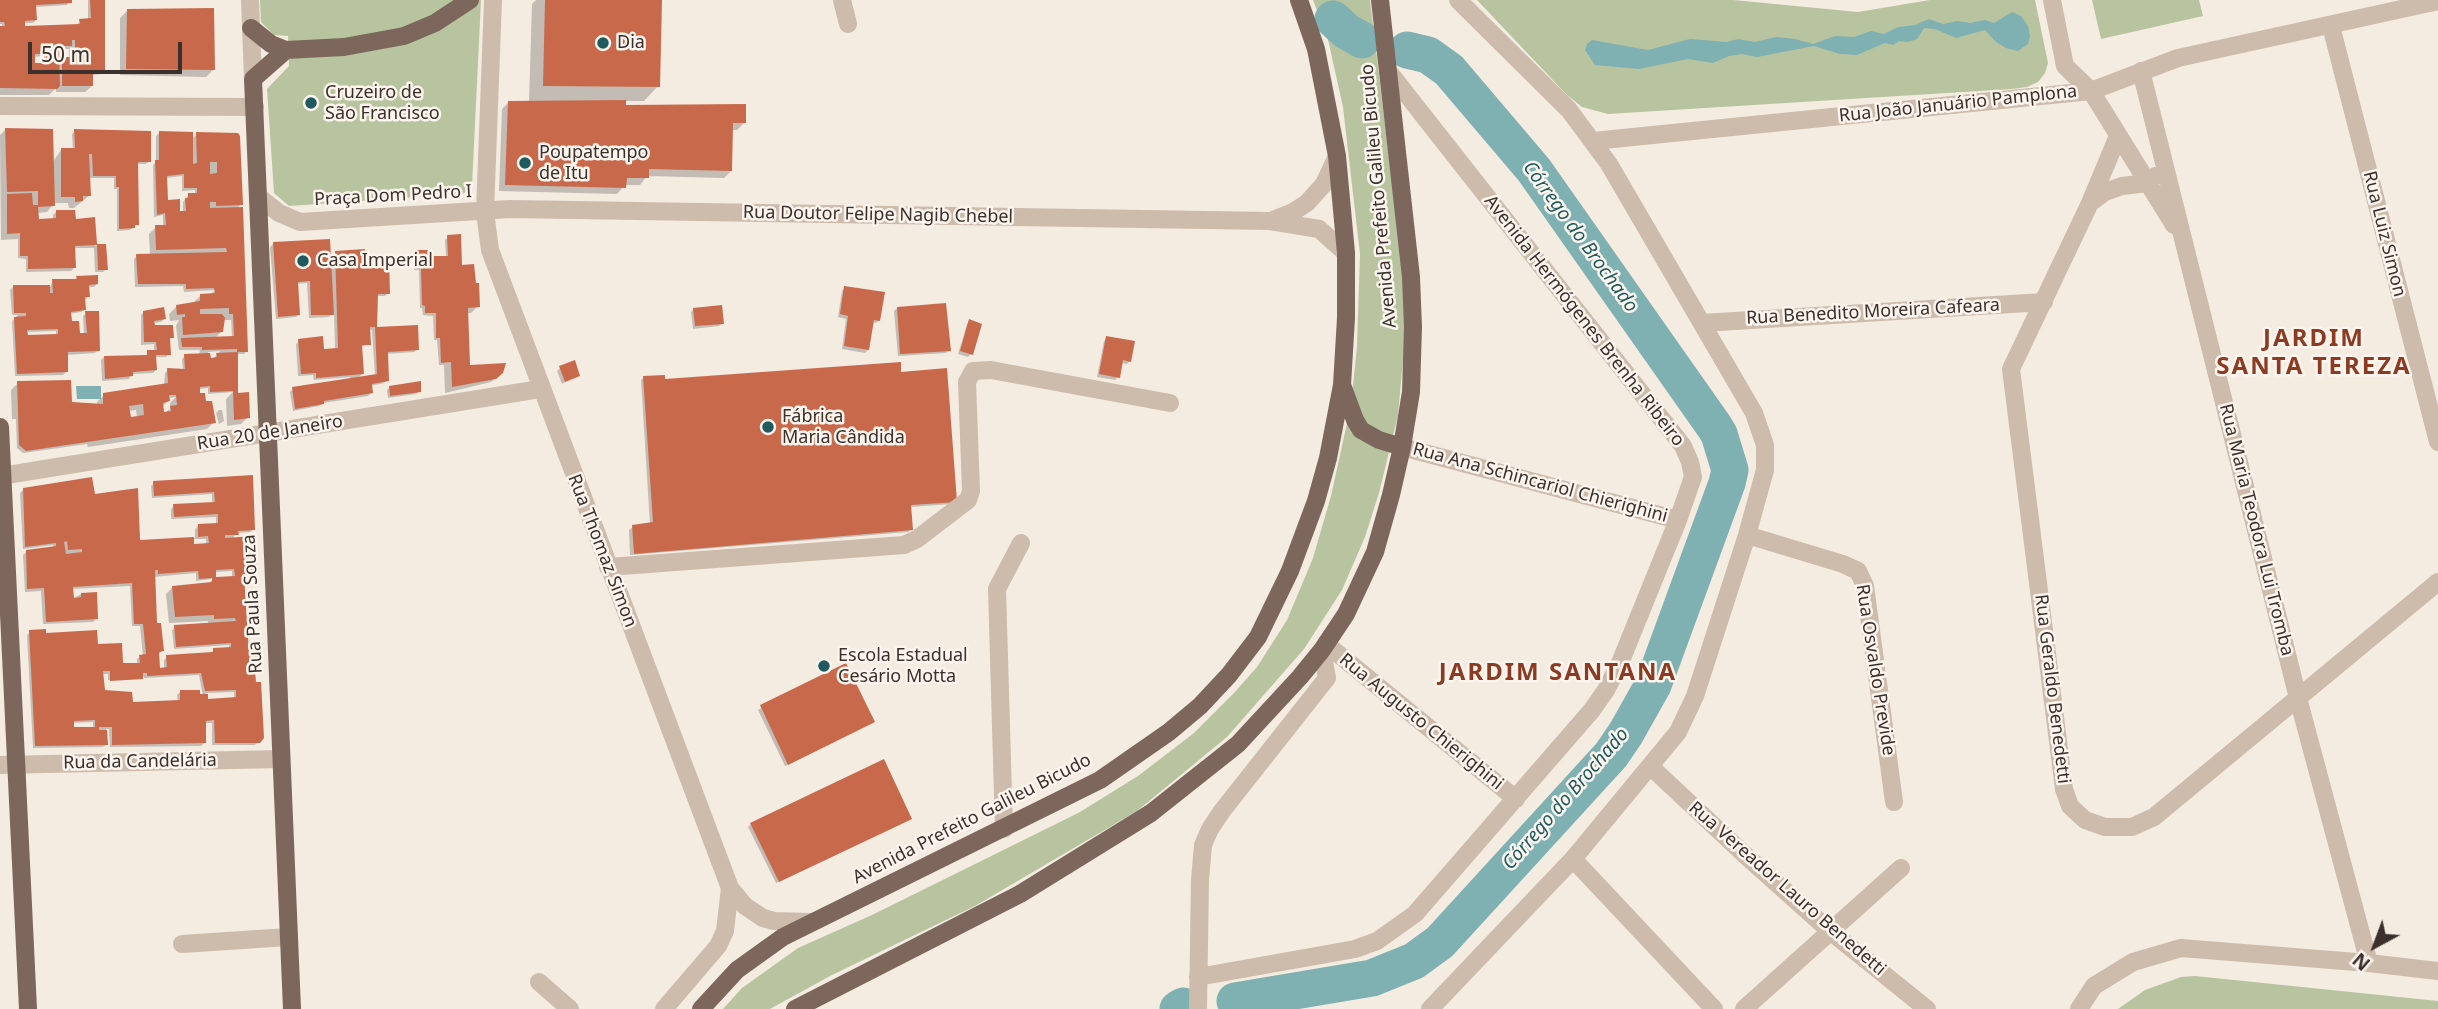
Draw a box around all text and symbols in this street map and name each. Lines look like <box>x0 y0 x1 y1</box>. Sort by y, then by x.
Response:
scale bar <box>32 28 186 72</box>
place label: Dia <box>617 32 645 54</box>
marker: Dia <box>595 35 611 51</box>
text: 50 m <box>41 40 90 68</box>
street label: Avenida Prefeito Galileu Bicudo <box>1357 63 1401 329</box>
street label: Rua João Januário Pamplona <box>1838 81 2078 127</box>
place label: Cruzeiro de São Francisco <box>325 82 440 124</box>
marker: Cruzeiro de São Francisco <box>303 95 319 111</box>
place label: Poupatempo de Itu <box>539 142 649 184</box>
marker: Poupatempo de Itu <box>517 155 533 171</box>
water label: Córrego do Brochado <box>1518 157 1642 317</box>
street label: Rua Luiz Simon <box>2358 169 2410 299</box>
street label: Praça Dom Pedro I <box>314 181 472 211</box>
street label: Avenida Hermógenes Brenha Ribeiro <box>1479 191 1689 451</box>
street label: Rua Doutor Felipe Nagib Chebel <box>743 202 1013 228</box>
place label: Casa Imperial <box>317 250 433 272</box>
marker: Casa Imperial <box>295 253 311 269</box>
street label: Rua Benedito Moreira Cafeara <box>1746 295 2000 329</box>
district label: JARDIM SANTA TEREZA <box>2218 325 2410 381</box>
street label: Rua Maria Teodora Lui Tromba <box>2214 402 2298 658</box>
place label: Fábrica Maria Cândida <box>782 406 905 448</box>
street label: Rua 20 de Janeiro <box>196 411 344 455</box>
marker: Fábrica Maria Cândida <box>760 419 776 435</box>
street label: Rua Ana Schincariol Chierighini <box>1410 439 1670 527</box>
street label: Rua Thomaz Simon <box>563 471 641 631</box>
street label: Rua Paula Souza <box>239 534 267 674</box>
street label: Rua Osvaldo Previde <box>1851 583 1899 757</box>
street label: Rua Geraldo Benedetti <box>2030 593 2074 785</box>
place label: Escola Estadual Cesário Motta <box>838 645 968 688</box>
street label: Rua Augusto Chierighini <box>1335 649 1507 795</box>
marker: Escola Estadual Cesário Motta <box>816 658 832 674</box>
district label: JARDIM SANTANA <box>1441 659 1675 687</box>
water label: Córrego do Brochado <box>1498 723 1634 875</box>
street label: Avenida Prefeito Galileu Bicudo <box>849 749 1095 889</box>
street label: Rua da Candelária <box>63 750 217 774</box>
street label: Rua Vereador Lauro Benedetti <box>1684 797 1890 981</box>
north arrow <box>2340 911 2410 981</box>
text: N <box>2347 947 2376 977</box>

